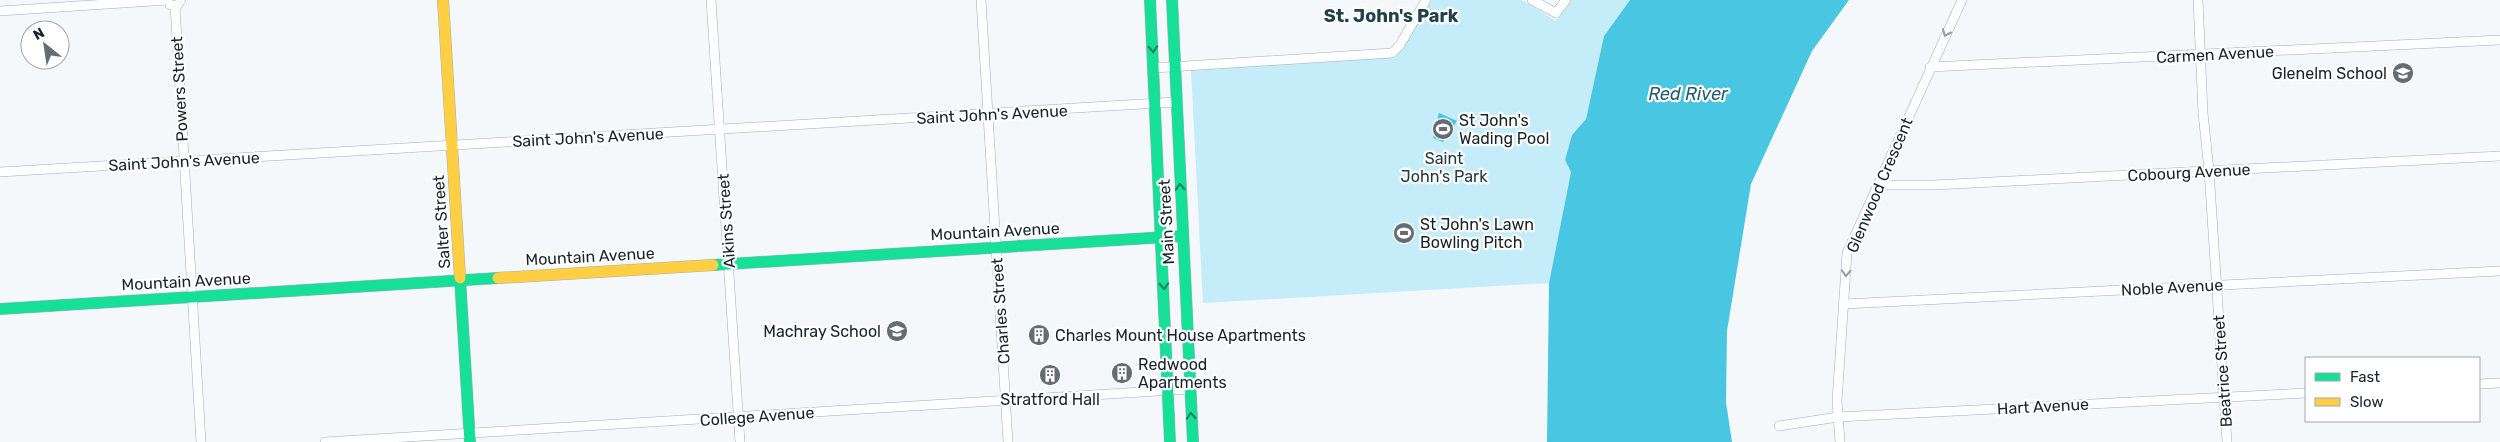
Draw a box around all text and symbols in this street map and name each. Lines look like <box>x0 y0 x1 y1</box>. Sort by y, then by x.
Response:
district label: St. John's Park <box>1324 5 1459 27</box>
north arrow <box>20 20 70 70</box>
text: N <box>30 24 47 44</box>
one-way arrow <box>1941 28 1952 37</box>
street label: Powers Street <box>167 36 192 142</box>
street label: Carmen Avenue <box>2156 42 2274 67</box>
one-way arrow <box>1147 45 1158 53</box>
school or university icon: Glenelm School <box>2391 61 2415 85</box>
place label: Glenelm School <box>2272 64 2387 83</box>
water label: Red River <box>1648 83 1729 105</box>
street label: Saint John's Avenue <box>916 101 1068 128</box>
place label: St John's Wading Pool <box>1459 111 1549 148</box>
street label: Glenwood Crescent <box>1842 115 1917 256</box>
sports icon: St John's Wading Pool <box>1431 117 1455 141</box>
street label: Saint John's Avenue <box>512 124 664 151</box>
street label: Saint John's Avenue <box>108 148 260 175</box>
park label: Saint John's Park <box>1401 149 1488 186</box>
street label: Cobourg Avenue <box>2127 160 2251 185</box>
street label: Aikins Street <box>714 173 739 269</box>
street label: Salter Street <box>429 175 454 269</box>
street label: Main Street <box>1155 179 1178 265</box>
one-way arrow <box>1175 183 1186 191</box>
place label: St John's Lawn Bowling Pitch <box>1420 215 1534 252</box>
street label: Mountain Avenue <box>930 219 1060 244</box>
sports icon: St John's Lawn Bowling Pitch <box>1392 221 1416 245</box>
street label: Mountain Avenue <box>525 244 655 269</box>
street label: Charles Street <box>987 257 1014 365</box>
street label: Mountain Avenue <box>121 269 251 294</box>
one-way arrow <box>1841 269 1852 277</box>
street label: Noble Avenue <box>2120 275 2224 300</box>
one-way arrow <box>1158 282 1169 290</box>
street label: Beatrice Street <box>2209 314 2236 428</box>
school or university icon: Machray School <box>885 319 909 343</box>
place label: Machray School <box>763 322 881 341</box>
building icon: Charles Mount House Apartments <box>1027 323 1051 347</box>
place label: Charles Mount House Apartments <box>1055 326 1306 345</box>
place label: Redwood Apartments <box>1138 355 1227 392</box>
legend <box>2305 357 2480 422</box>
building icon: Redwood Apartments <box>1110 361 1134 385</box>
building icon: Stratford Hall <box>1038 363 1062 387</box>
text: Fast <box>2350 368 2380 386</box>
place label: Stratford Hall <box>1000 390 1100 409</box>
text: Slow <box>2350 393 2383 411</box>
street label: Hart Avenue <box>1997 395 2090 418</box>
street label: College Avenue <box>699 403 815 430</box>
one-way arrow <box>1186 411 1197 419</box>

